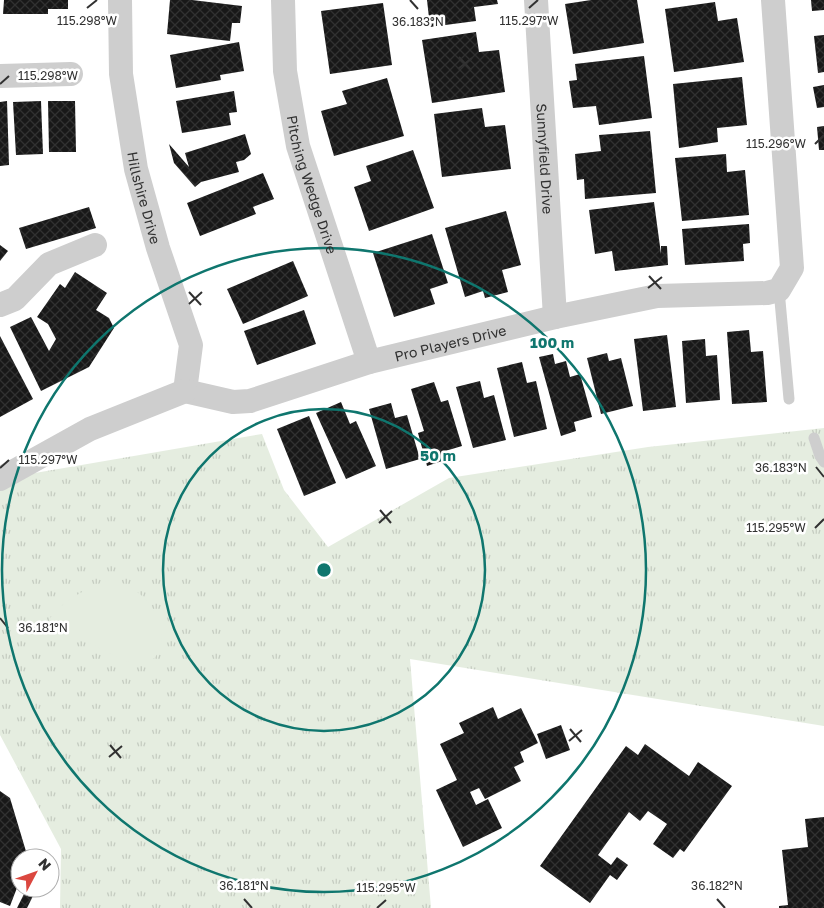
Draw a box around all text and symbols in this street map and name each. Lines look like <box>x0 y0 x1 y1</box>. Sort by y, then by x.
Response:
text: 115.298°W <box>57 13 117 28</box>
text: 115.297°W <box>500 13 559 28</box>
text: 36.183°N <box>392 14 444 29</box>
text: 115.298°W <box>18 68 78 83</box>
street label: Sunnyfield Drive <box>534 103 557 215</box>
street label: Pitching Wedge Drive <box>284 114 341 256</box>
text: 115.296°W <box>746 136 806 151</box>
street label: Hillshire Drive <box>125 150 165 246</box>
street label: Pro Players Drive <box>393 321 508 364</box>
text: 100 m <box>530 333 574 351</box>
text: 50 m <box>420 446 456 464</box>
text: 115.297°W <box>19 452 78 467</box>
text: 36.183°N <box>755 460 807 475</box>
text: 115.295°W <box>746 520 806 535</box>
centre of rings <box>315 561 333 579</box>
text: 36.181°N <box>18 620 68 635</box>
north arrow <box>10 848 60 898</box>
text: N <box>35 855 55 874</box>
text: 36.181°N <box>219 878 269 893</box>
text: 36.182°N <box>691 878 743 893</box>
text: 115.295°W <box>356 880 416 895</box>

